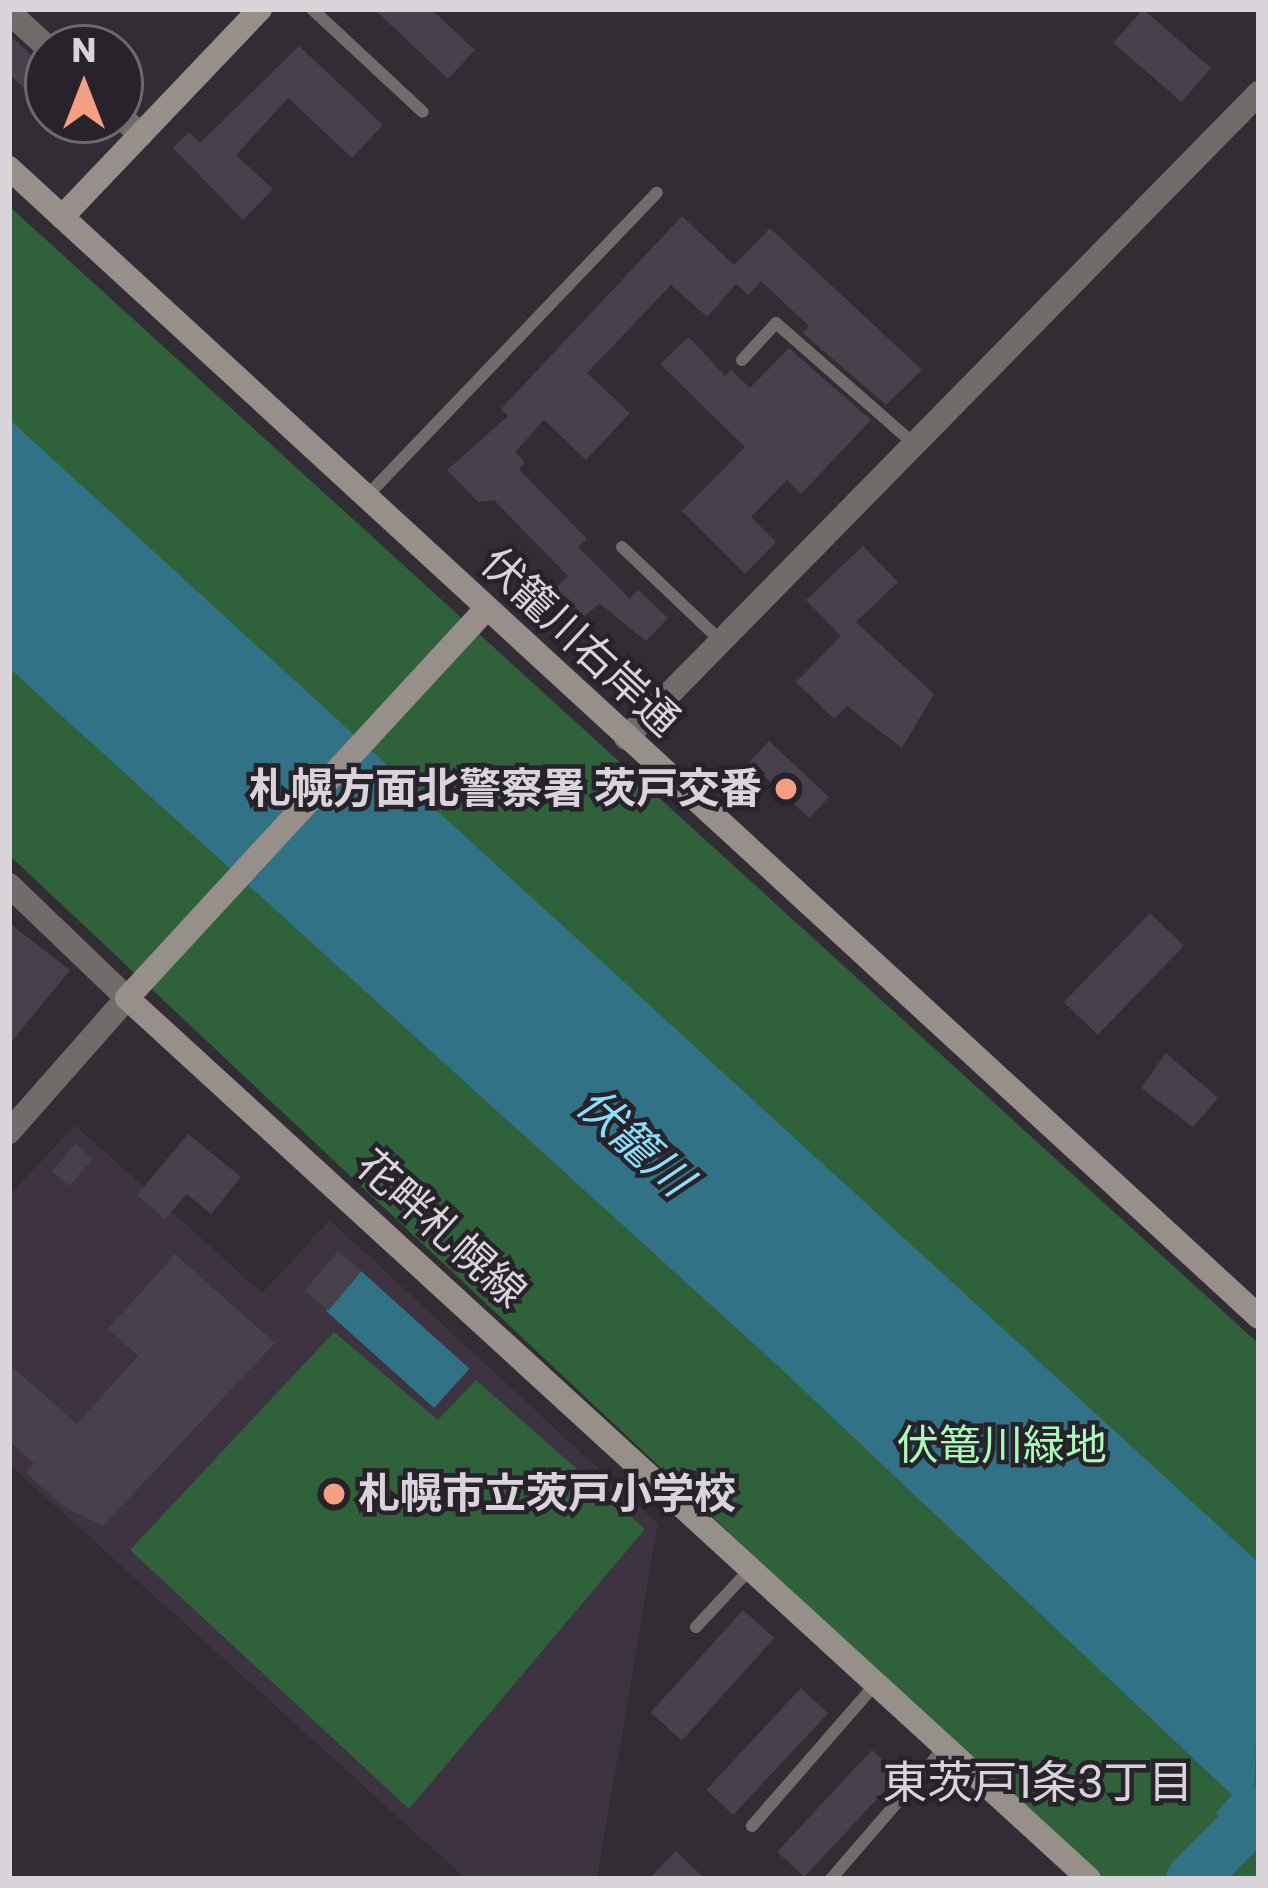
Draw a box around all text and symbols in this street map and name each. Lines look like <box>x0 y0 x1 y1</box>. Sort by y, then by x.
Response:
north arrow <box>24 24 144 144</box>
text: N <box>72 27 96 74</box>
street label: 伏籠川右岸通 <box>471 538 689 746</box>
place label: 札幌方面北警察署 茨戸交番 <box>249 764 762 814</box>
marker: 札幌方面北警察署 茨戸交番 <box>773 776 799 802</box>
water label: 伏籠川 <box>566 1077 702 1207</box>
street label: 花畔札幌線 <box>346 1140 536 1318</box>
park label: 伏篭川緑地 <box>897 1421 1107 1471</box>
place label: 札幌市立茨戸小学校 <box>358 1469 736 1519</box>
marker: 札幌市立茨戸小学校 <box>321 1481 347 1507</box>
district label: 東茨戸1条3丁目 <box>883 1756 1193 1810</box>

